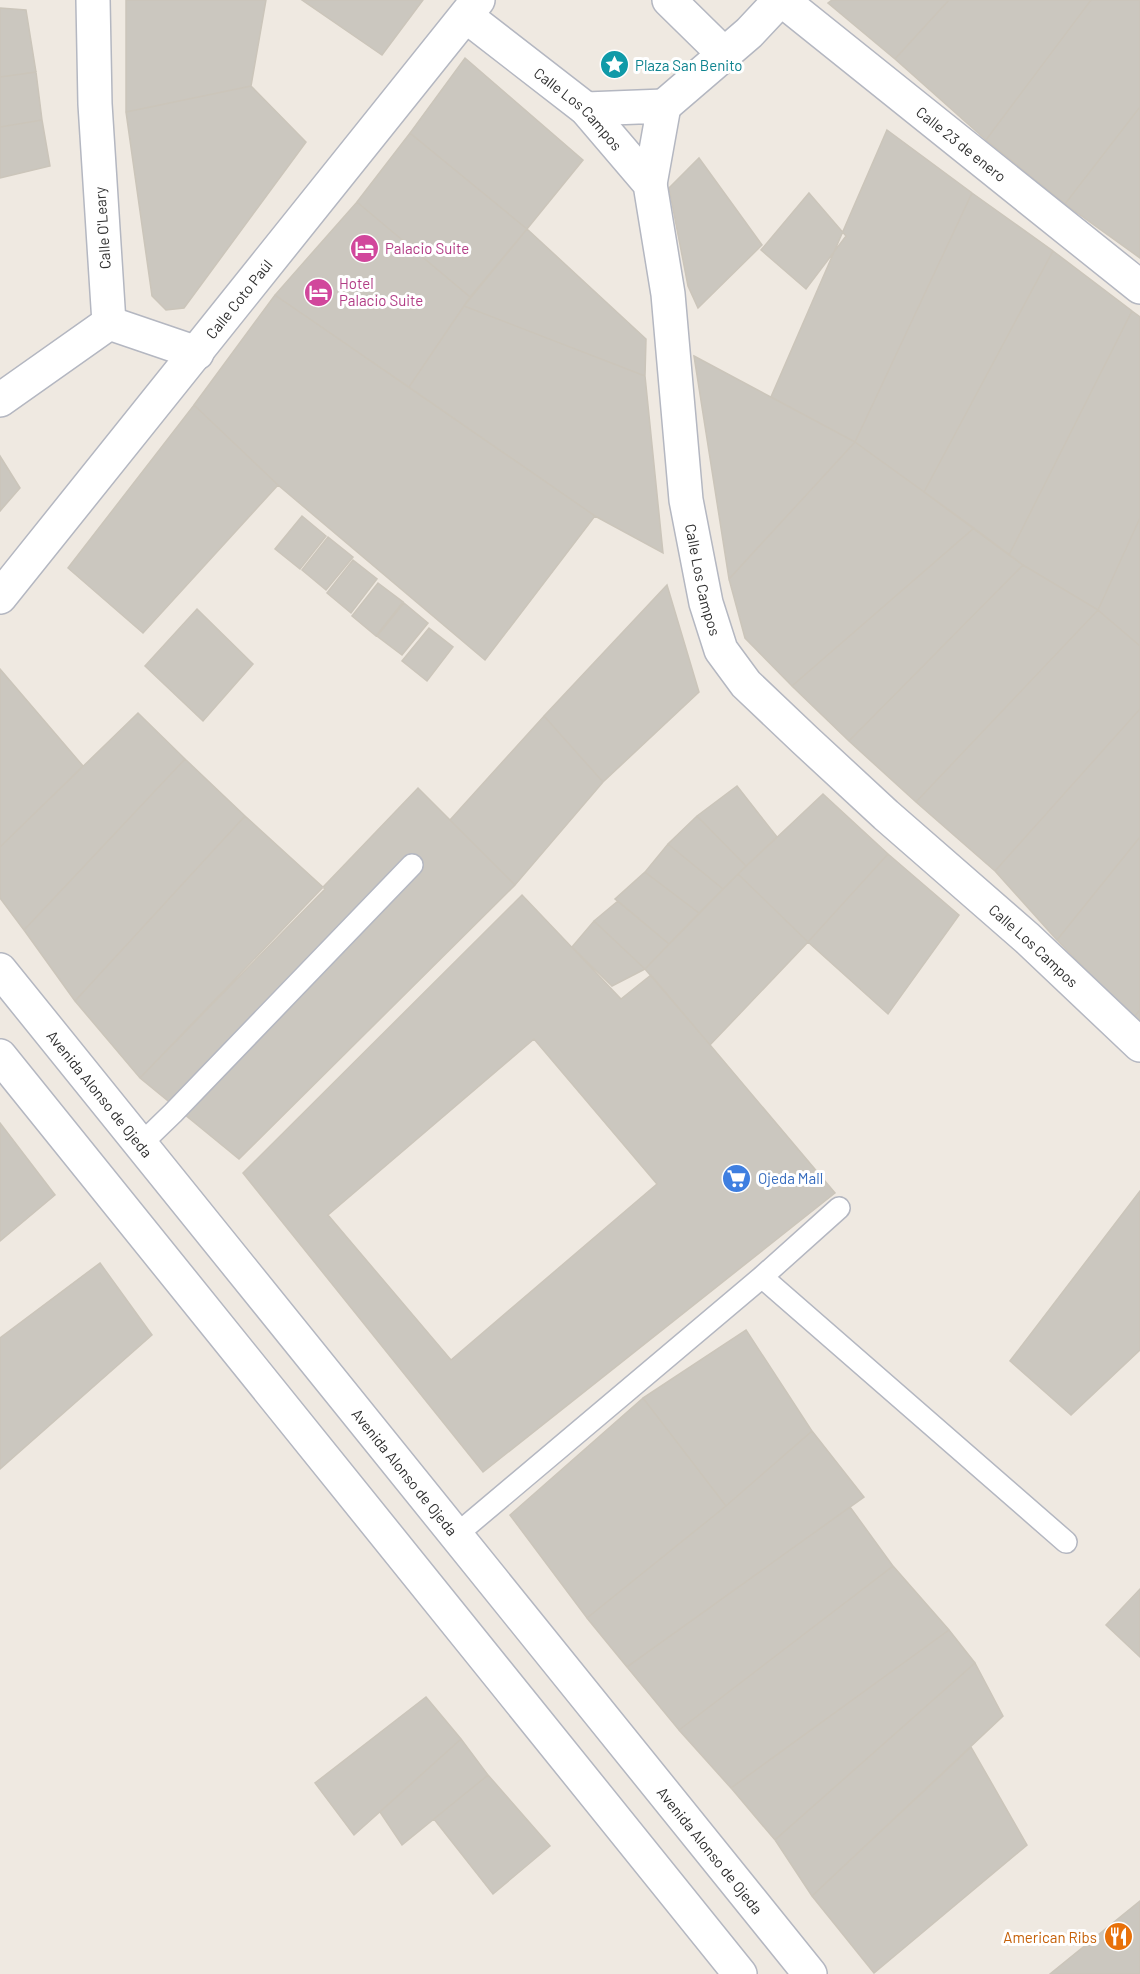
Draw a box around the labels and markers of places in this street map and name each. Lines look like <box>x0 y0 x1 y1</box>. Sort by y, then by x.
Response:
place icon: Plaza San Benito <box>598 49 630 81</box>
place label: Plaza San Benito <box>635 56 743 74</box>
hotel icon: Palacio Suite <box>348 232 380 264</box>
place label: Palacio Suite <box>385 239 469 257</box>
place label: Hotel Palacio Suite <box>339 274 423 309</box>
hotel icon: Hotel Palacio Suite <box>302 276 334 308</box>
supermarket icon: Ojeda Mall <box>721 1162 753 1194</box>
place label: Ojeda Mall <box>758 1169 823 1187</box>
restaurant icon: American Ribs <box>1102 1921 1134 1953</box>
place label: American Ribs <box>1003 1928 1097 1946</box>

